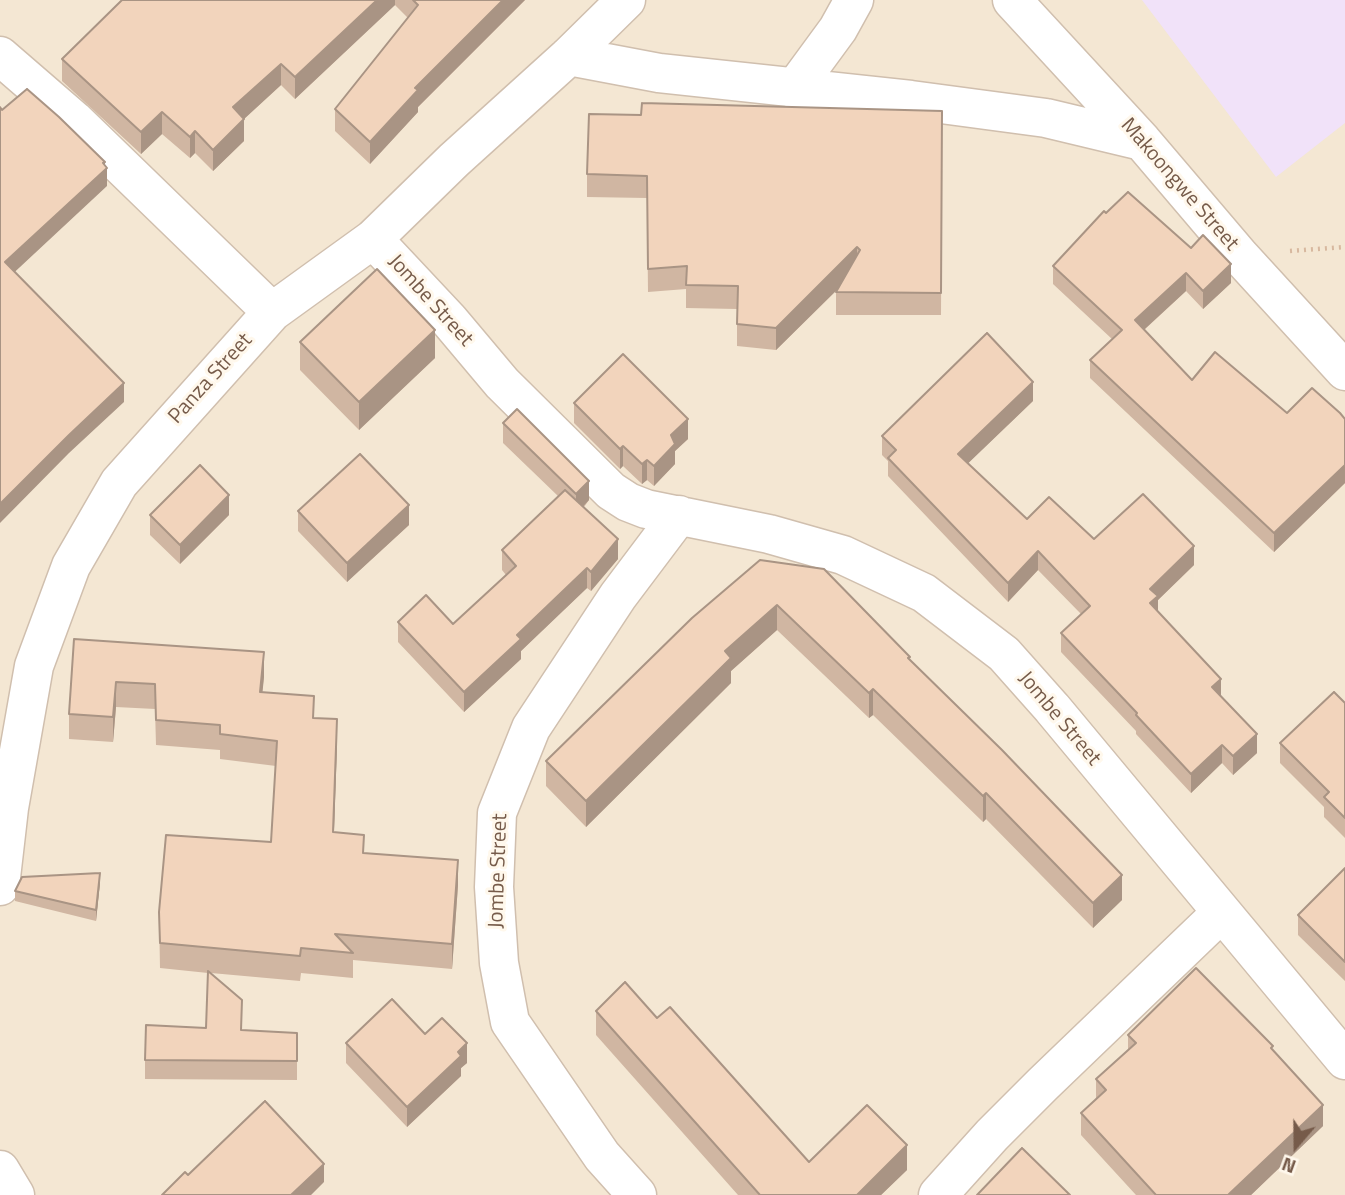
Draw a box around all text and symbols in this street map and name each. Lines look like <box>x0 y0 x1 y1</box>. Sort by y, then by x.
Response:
street label: Makoongwe Street <box>1115 114 1243 256</box>
street label: Jombe Street <box>382 250 478 352</box>
street label: Panza Street <box>164 329 258 429</box>
street label: Jombe Street <box>1012 667 1106 771</box>
street label: Jombe Street <box>484 813 514 929</box>
north arrow <box>1261 1111 1331 1181</box>
text: N <box>1278 1150 1300 1182</box>

